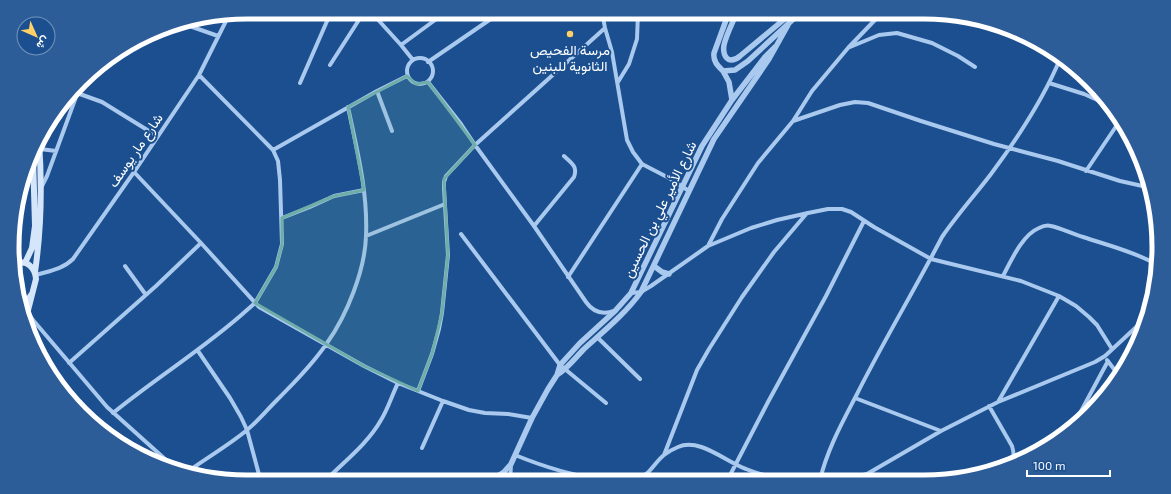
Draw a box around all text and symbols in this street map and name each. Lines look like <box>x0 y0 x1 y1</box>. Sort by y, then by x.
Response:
north arrow <box>16 16 56 56</box>
marker: مرسة الفحيص الثانوية للبنين <box>565 29 575 39</box>
text: ش <box>33 33 53 53</box>
place label: مرسة الفحيص الثانوية للبنين <box>530 41 610 75</box>
street label: شارع مار يوسف <box>104 110 169 192</box>
street label: شارع الأمير علي بن الحسين <box>619 138 703 282</box>
scale bar <box>1027 452 1110 478</box>
text: 100 m <box>1033 458 1065 472</box>

